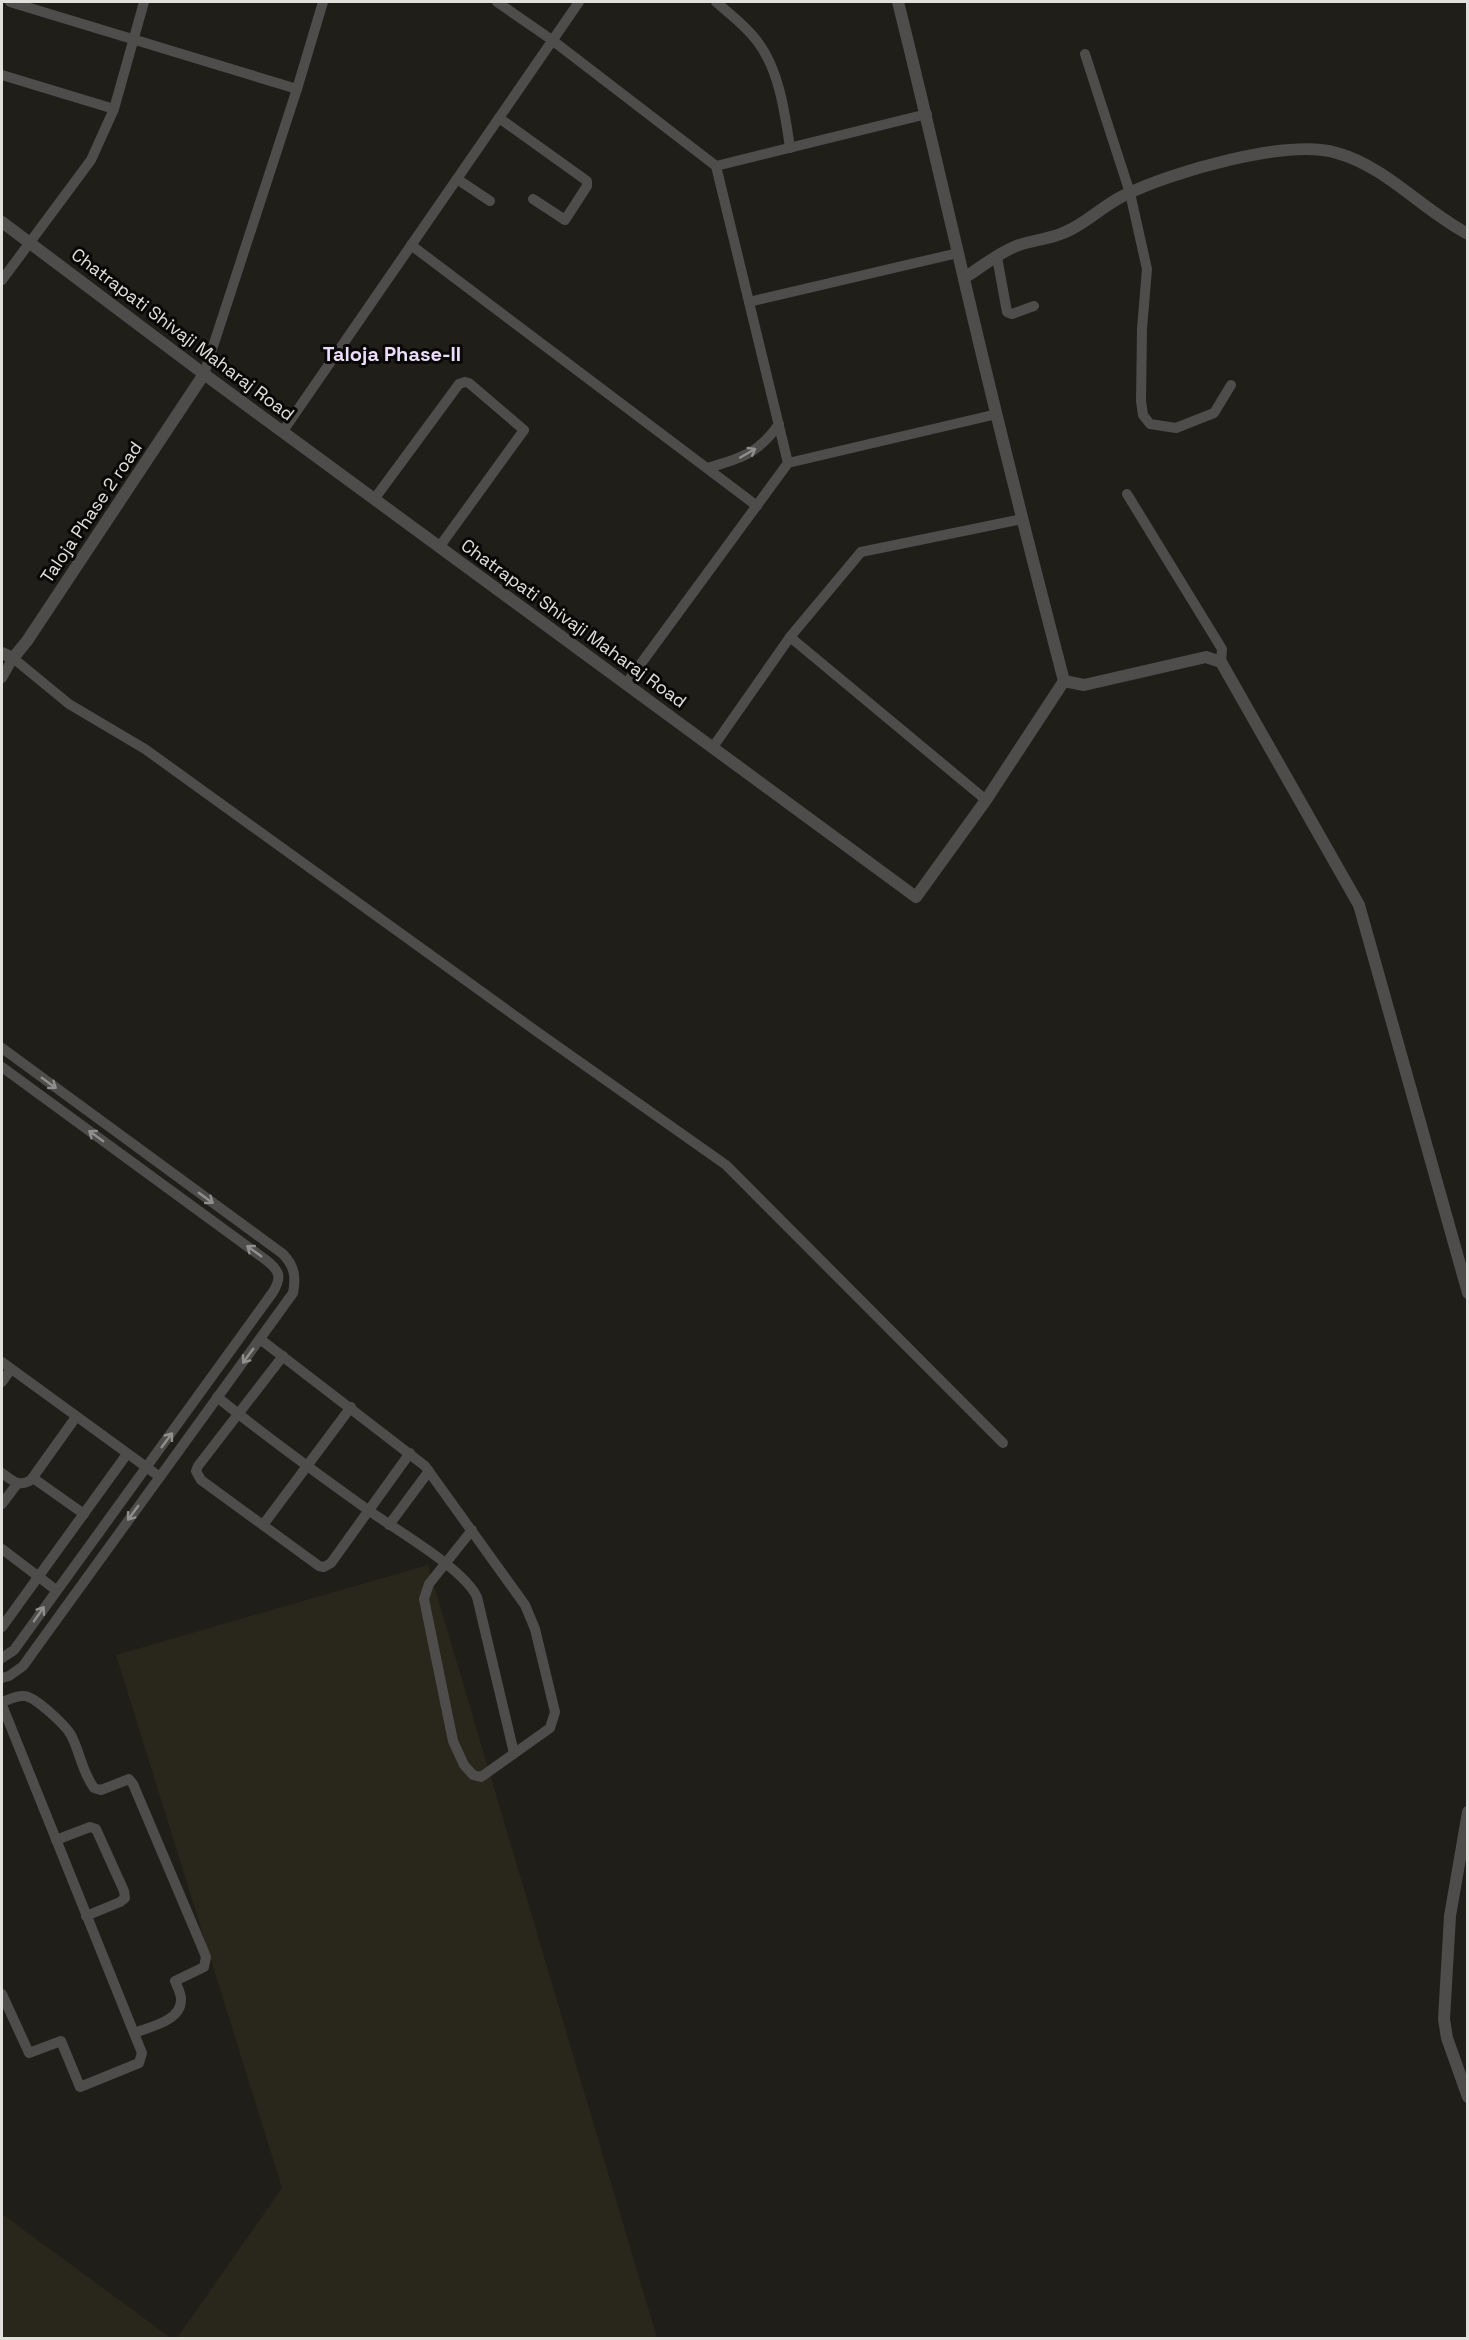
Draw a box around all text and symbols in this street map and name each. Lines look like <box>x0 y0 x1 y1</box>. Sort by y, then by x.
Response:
street label: Chatrapati Shivaji Maharaj Road <box>67 243 299 425</box>
district label: Taloja Phase-II <box>323 341 461 367</box>
street label: Taloja Phase 2 road <box>35 437 147 587</box>
one-way arrow <box>739 447 756 459</box>
street label: Chatrapati Shivaji Maharaj Road <box>457 533 691 713</box>
one-way arrow <box>40 1076 56 1089</box>
one-way arrow <box>89 1130 105 1143</box>
one-way arrow <box>197 1192 213 1204</box>
one-way arrow <box>247 1245 263 1257</box>
one-way arrow <box>241 1347 254 1363</box>
one-way arrow <box>160 1433 173 1449</box>
one-way arrow <box>127 1505 139 1521</box>
one-way arrow <box>33 1607 45 1623</box>

